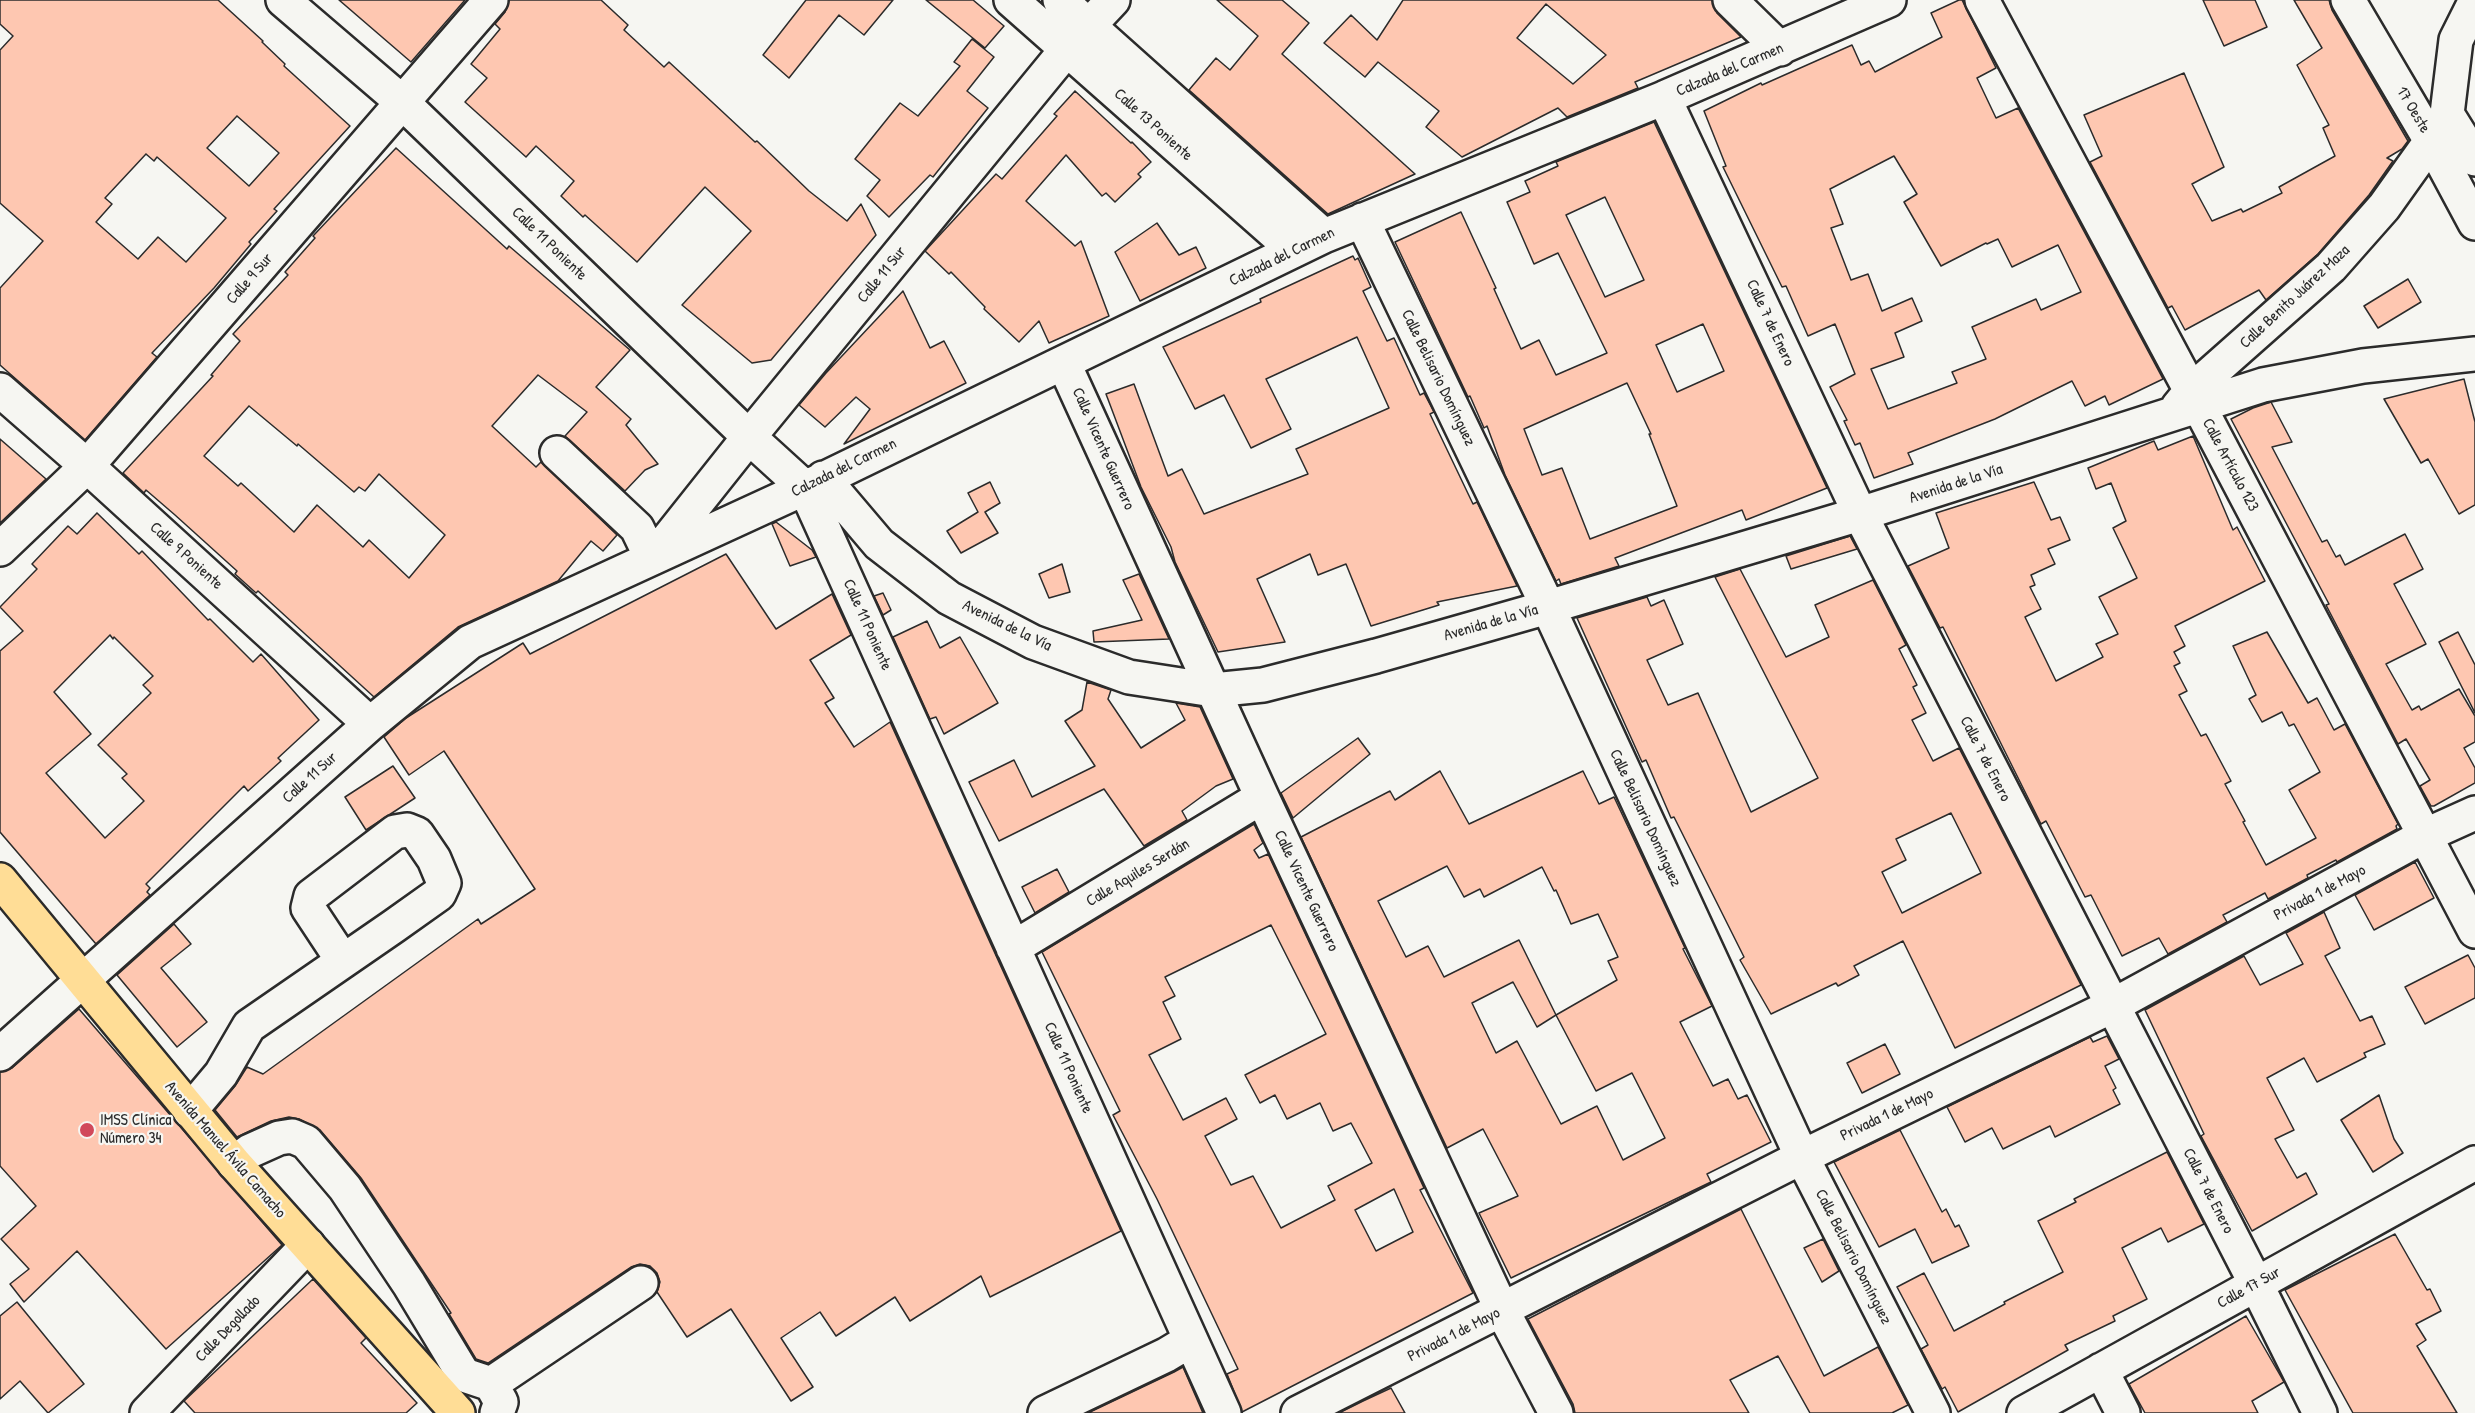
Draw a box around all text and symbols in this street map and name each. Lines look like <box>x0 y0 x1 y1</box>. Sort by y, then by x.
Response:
street label: Calzada del Carmen <box>1673 39 1787 101</box>
street label: 17 Oeste <box>2392 83 2434 137</box>
street label: Calle 13 Poniente <box>1110 85 1196 165</box>
street label: Calle 11 Poniente <box>507 203 591 285</box>
street label: Calzada del Carmen <box>1226 223 1338 291</box>
street label: Calle Benito Juárez Maza <box>2236 241 2354 353</box>
street label: Calle 11 Sur <box>853 243 911 307</box>
street label: Calle 9 Sur <box>223 250 277 308</box>
street label: Calle 7 de Enero <box>1742 277 1798 369</box>
street label: Calle Belisario Domínguez <box>1397 307 1479 449</box>
street label: Calle Vicente Guerrero <box>1067 385 1139 513</box>
street label: Calle Artículo 123 <box>2197 415 2263 515</box>
street label: Calzada del Carmen <box>788 434 900 502</box>
street label: Avenida de la Vía <box>1907 460 2005 508</box>
street label: Calle 9 Poniente <box>145 518 227 594</box>
street label: Calle 11 Poniente <box>838 576 896 674</box>
street label: Avenida de la Vía <box>959 596 1055 656</box>
street label: Avenida de la Vía <box>1442 600 1540 646</box>
street label: Calle 7 de Enero <box>1955 713 2015 805</box>
street label: Calle Belisario Domínguez <box>1605 746 1685 890</box>
street label: Calle 11 Sur <box>279 748 341 808</box>
street label: Calle Vicente Guerrero <box>1269 827 1343 955</box>
street label: Calle Aquiles Serdán <box>1083 835 1193 911</box>
street label: Privada 1 de Mayo <box>2271 861 2369 925</box>
street label: Calle 11 Poniente <box>1039 1019 1097 1117</box>
street label: Avenida Manuel Ávila Camacho <box>160 1078 290 1222</box>
street label: Privada 1 de Mayo <box>1837 1084 1937 1146</box>
place label: IMSS Clínica Número 34 <box>100 1111 172 1149</box>
marker: IMSS Clínica Número 34 <box>78 1121 96 1139</box>
street label: Calle 7 de Enero <box>2178 1145 2238 1237</box>
street label: Calle Belisario Domínguez <box>1811 1186 1895 1328</box>
street label: Calle 17 Sur <box>2214 1263 2284 1313</box>
street label: Calle Degollado <box>191 1292 265 1366</box>
street label: Privada 1 de Mayo <box>1405 1303 1503 1367</box>

